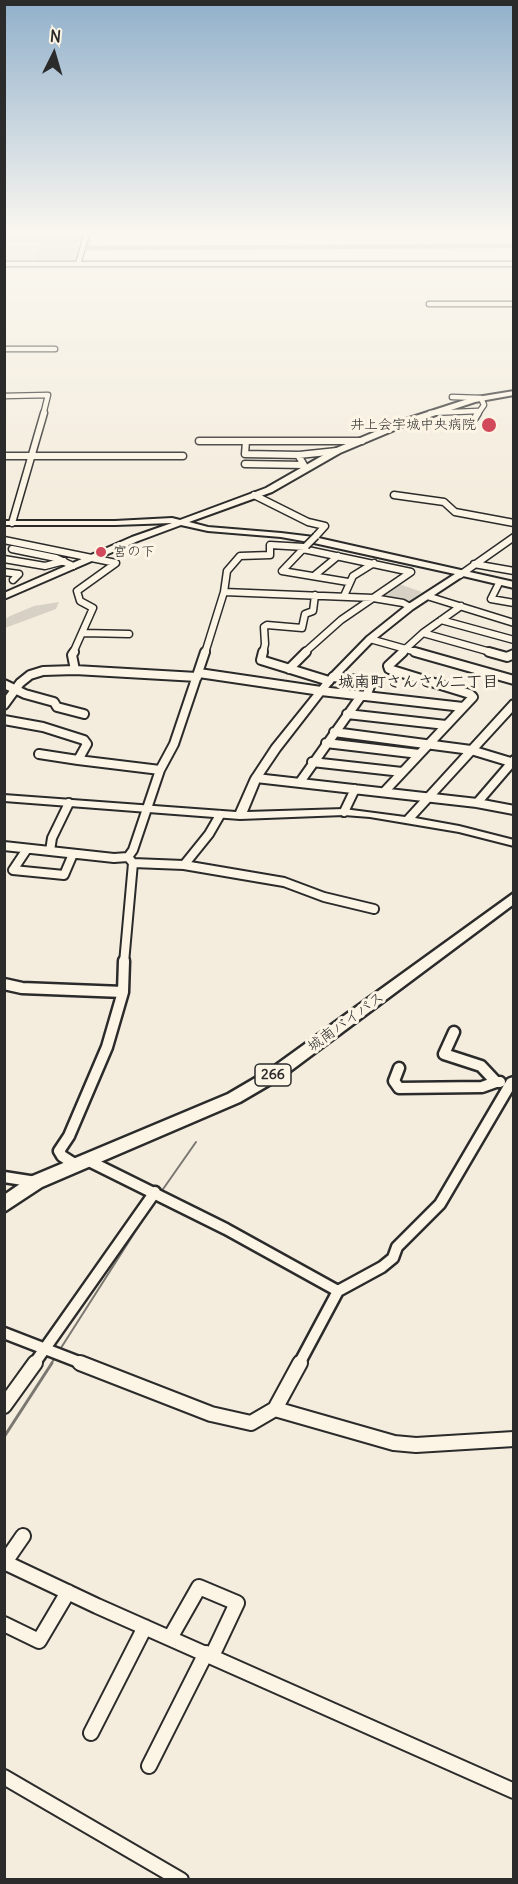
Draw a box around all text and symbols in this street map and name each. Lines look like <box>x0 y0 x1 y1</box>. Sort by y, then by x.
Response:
north arrow <box>24 24 84 84</box>
text: N <box>49 26 62 47</box>
marker: 井上会宇城中央病院 <box>480 416 498 434</box>
place label: 井上会宇城中央病院 <box>350 417 476 433</box>
place label: 宮の下 <box>113 544 155 560</box>
marker: 宮の下 <box>94 545 108 559</box>
district label: 城南町さんさん二丁目 <box>338 672 498 692</box>
street label: 城南バイパス <box>304 988 388 1056</box>
road number: 266 <box>255 1064 291 1086</box>

